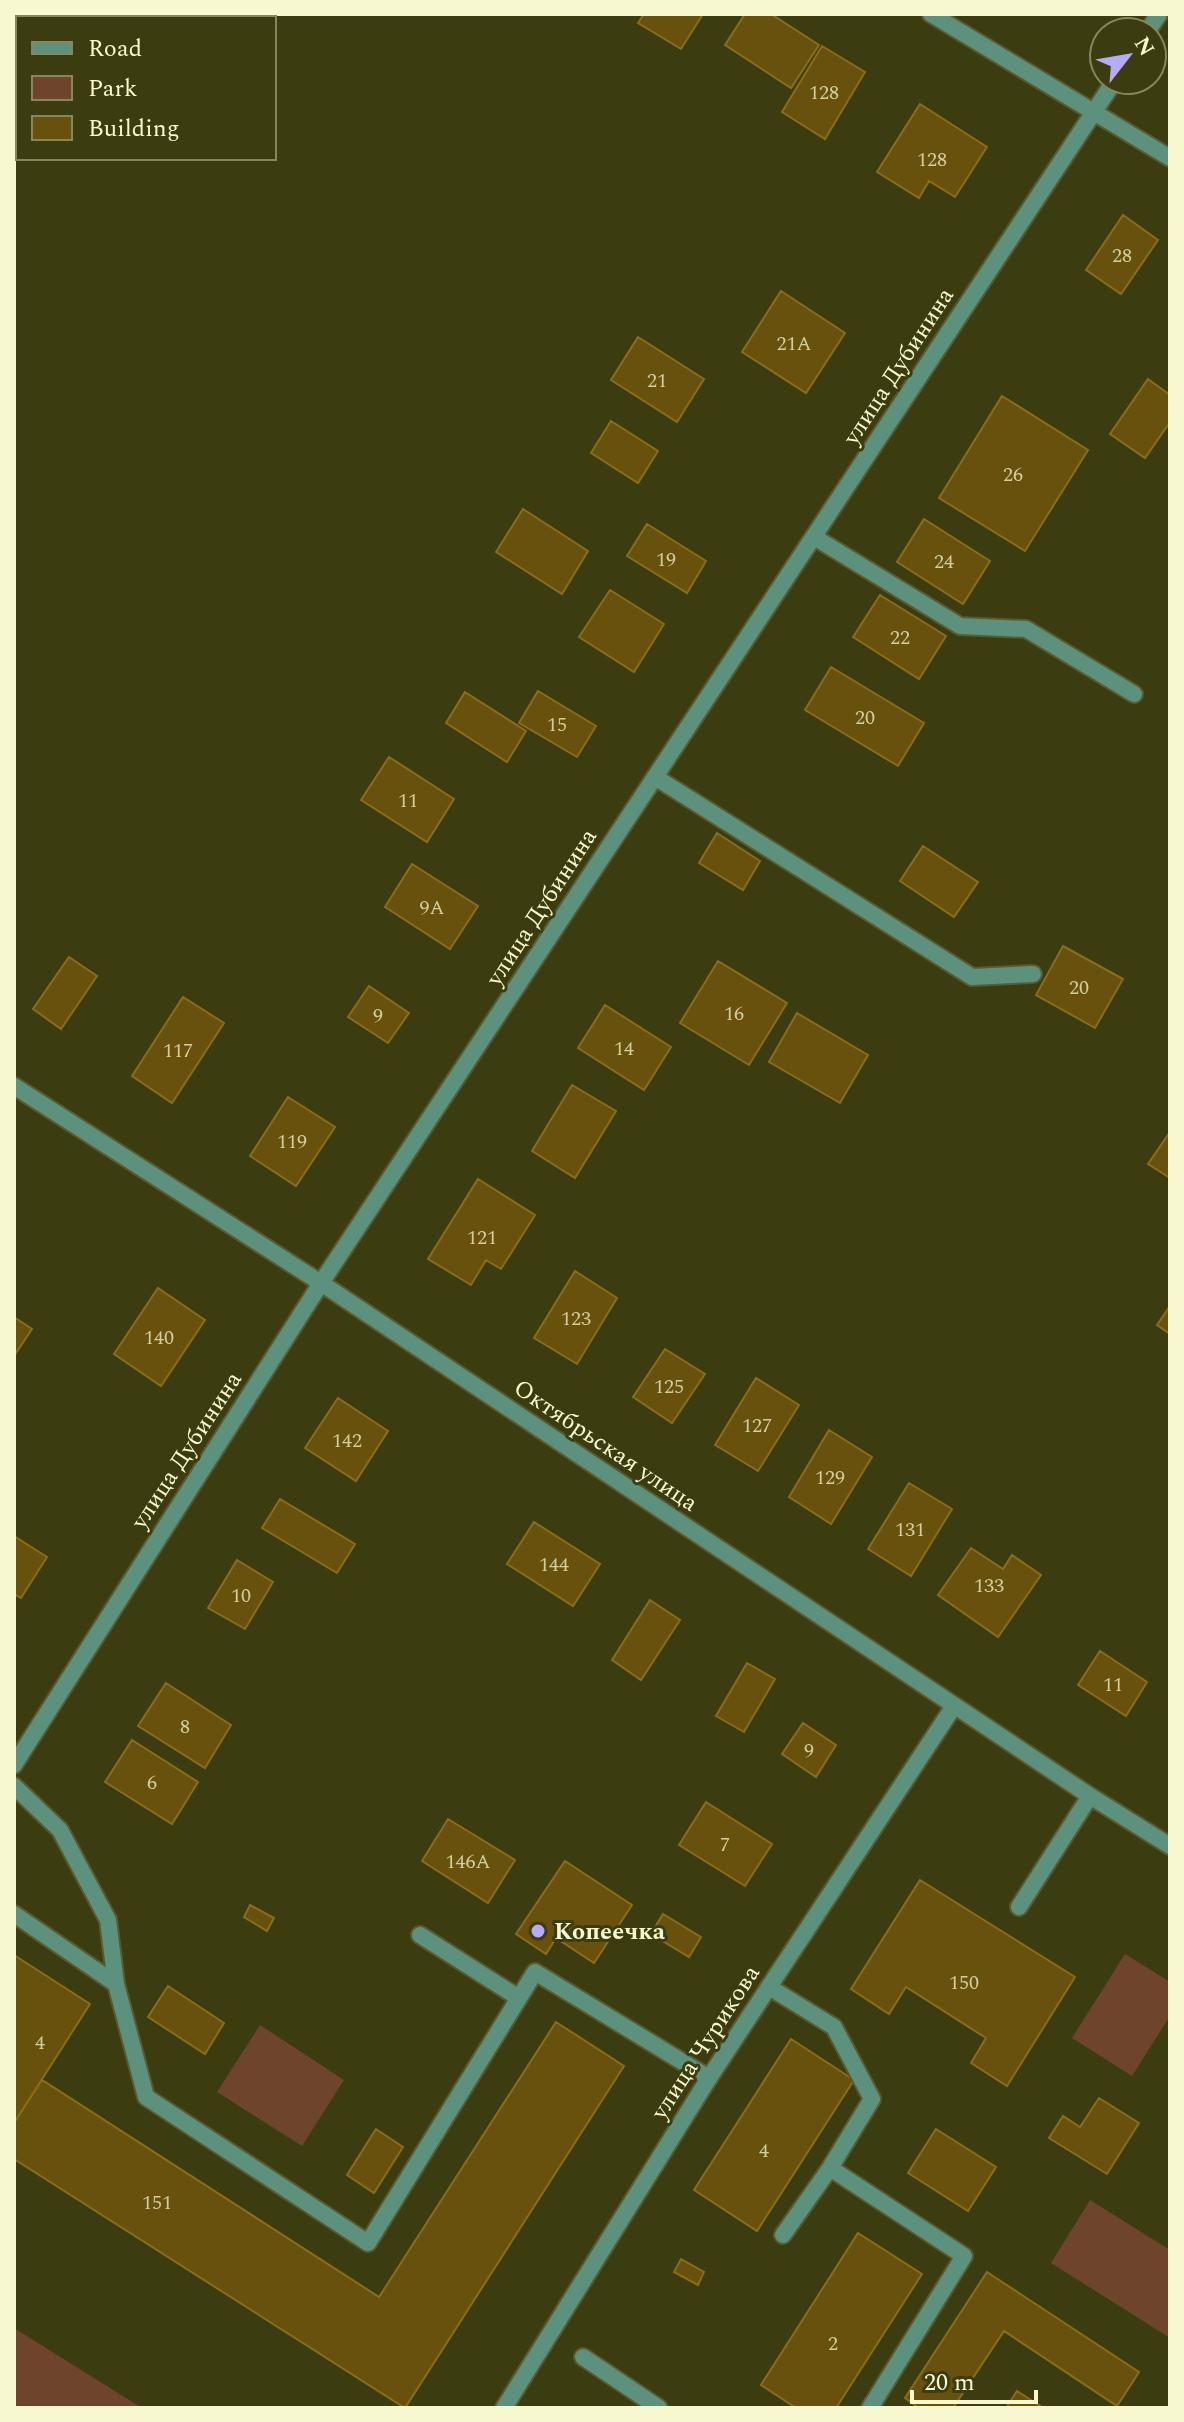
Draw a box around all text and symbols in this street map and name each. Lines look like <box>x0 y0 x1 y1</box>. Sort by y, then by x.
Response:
legend <box>16 16 276 160</box>
north arrow <box>1088 16 1168 96</box>
text: N <box>1125 30 1163 63</box>
text: Road <box>88 31 142 67</box>
text: Park <box>88 71 138 107</box>
house number: 128 <box>809 78 839 108</box>
text: Building <box>88 111 180 147</box>
house number: 128 <box>917 145 947 175</box>
house number: 28 <box>1112 241 1132 271</box>
street label: улица Дубинина <box>834 280 964 453</box>
house number: 21А <box>777 329 812 359</box>
house number: 21 <box>647 366 667 396</box>
house number: 26 <box>1003 460 1023 490</box>
house number: 19 <box>656 545 676 575</box>
house number: 24 <box>934 547 954 577</box>
house number: 22 <box>890 623 910 653</box>
house number: 20 <box>855 703 875 733</box>
house number: 15 <box>547 710 567 740</box>
house number: 11 <box>398 786 418 816</box>
street label: улица Дубинина <box>477 821 607 994</box>
house number: 9А <box>420 893 445 923</box>
house number: 20 <box>1069 973 1089 1003</box>
house number: 16 <box>724 999 744 1029</box>
house number: 9 <box>373 1001 383 1031</box>
house number: 14 <box>614 1034 634 1064</box>
house number: 117 <box>163 1036 193 1066</box>
house number: 119 <box>277 1127 307 1157</box>
house number: 121 <box>467 1223 497 1253</box>
house number: 123 <box>561 1304 591 1334</box>
house number: 140 <box>144 1323 174 1353</box>
street label: улица Дубинина <box>122 1364 252 1537</box>
street label: Октябрьская улица <box>506 1371 705 1521</box>
house number: 125 <box>654 1372 684 1402</box>
house number: 127 <box>742 1411 772 1441</box>
house number: 142 <box>332 1426 362 1456</box>
house number: 129 <box>815 1463 845 1493</box>
house number: 131 <box>895 1515 925 1545</box>
house number: 144 <box>539 1550 569 1580</box>
house number: 133 <box>974 1571 1004 1601</box>
house number: 10 <box>231 1581 251 1611</box>
house number: 11 <box>1103 1670 1123 1700</box>
house number: 8 <box>180 1712 190 1742</box>
house number: 9 <box>804 1736 814 1766</box>
house number: 6 <box>147 1768 157 1798</box>
house number: 7 <box>720 1830 730 1860</box>
house number: 146А <box>446 1847 491 1877</box>
place label: Копеечка <box>554 1914 666 1950</box>
marker: Копеечка <box>529 1922 547 1940</box>
street label: улица Чурикова <box>642 1958 770 2128</box>
house number: 150 <box>949 1968 979 1998</box>
house number: 4 <box>35 2028 45 2058</box>
house number: 4 <box>759 2136 769 2166</box>
house number: 151 <box>142 2188 172 2218</box>
house number: 2 <box>828 2329 838 2359</box>
scale bar <box>912 2354 1036 2404</box>
text: 20 m <box>924 2365 975 2401</box>

